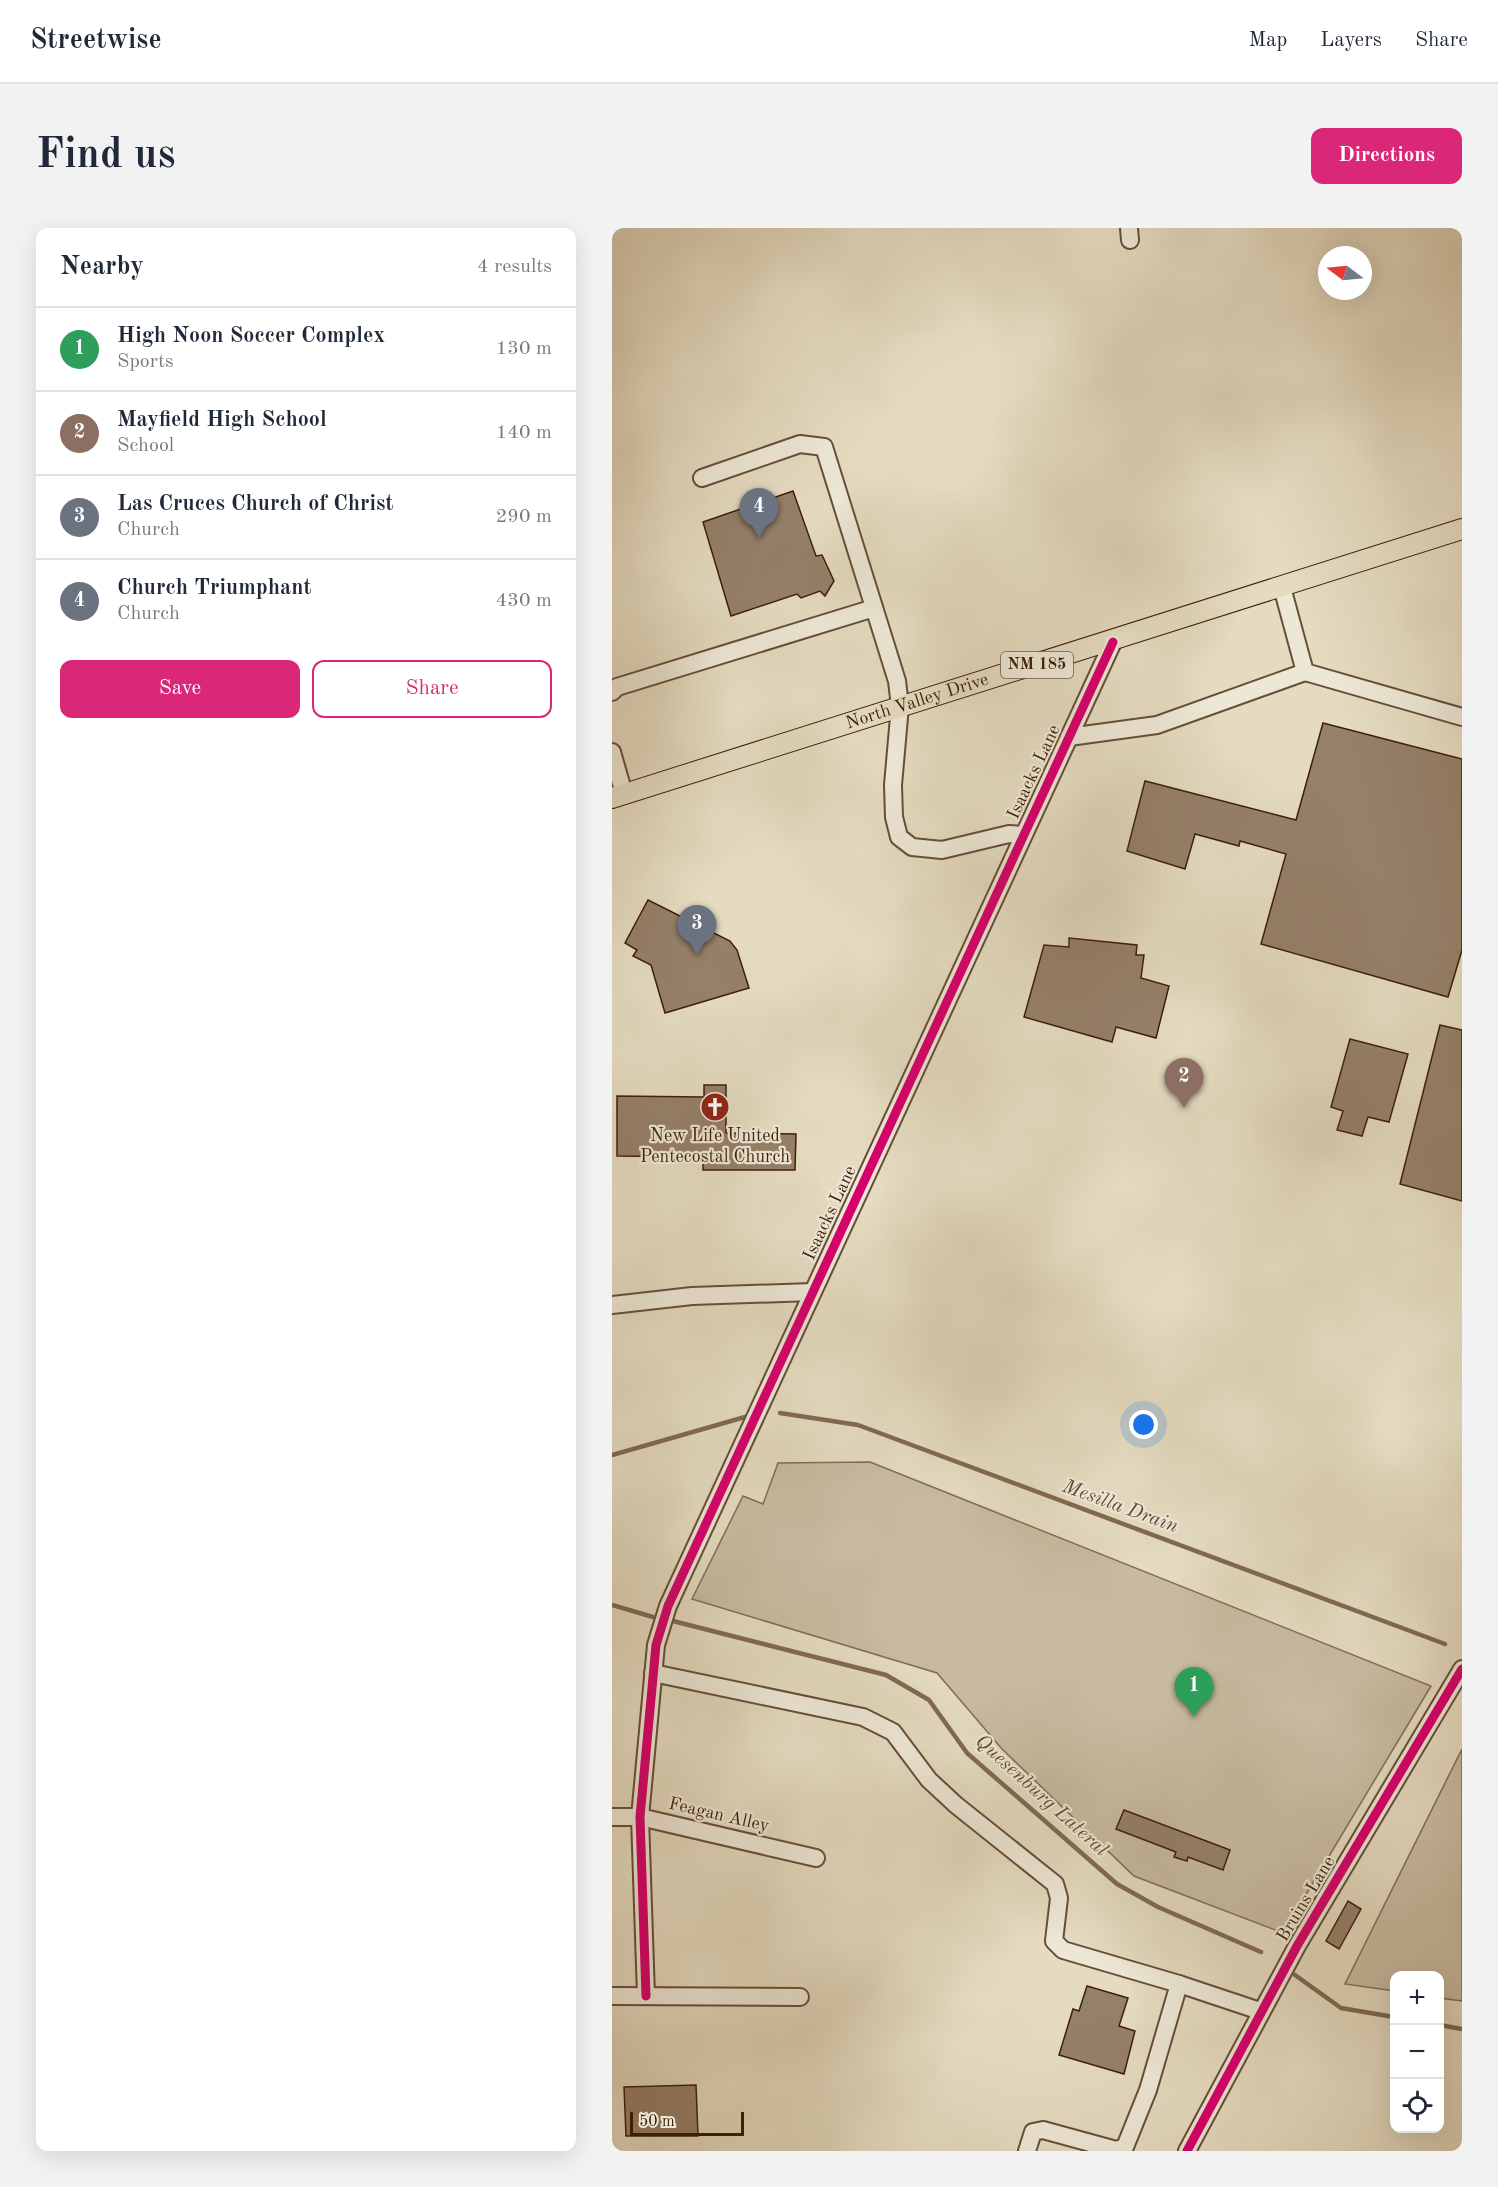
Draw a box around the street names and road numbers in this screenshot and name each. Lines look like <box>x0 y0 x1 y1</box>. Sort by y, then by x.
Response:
road number: NM 185 <box>1001 652 1073 678</box>
street label: North Valley Drive <box>844 670 991 732</box>
street label: Isaacks Lane <box>1004 722 1064 822</box>
street label: Isaacks Lane <box>800 1163 860 1263</box>
street label: Feagan Alley <box>667 1795 772 1835</box>
street label: Bruins Lane <box>1274 1853 1338 1945</box>

